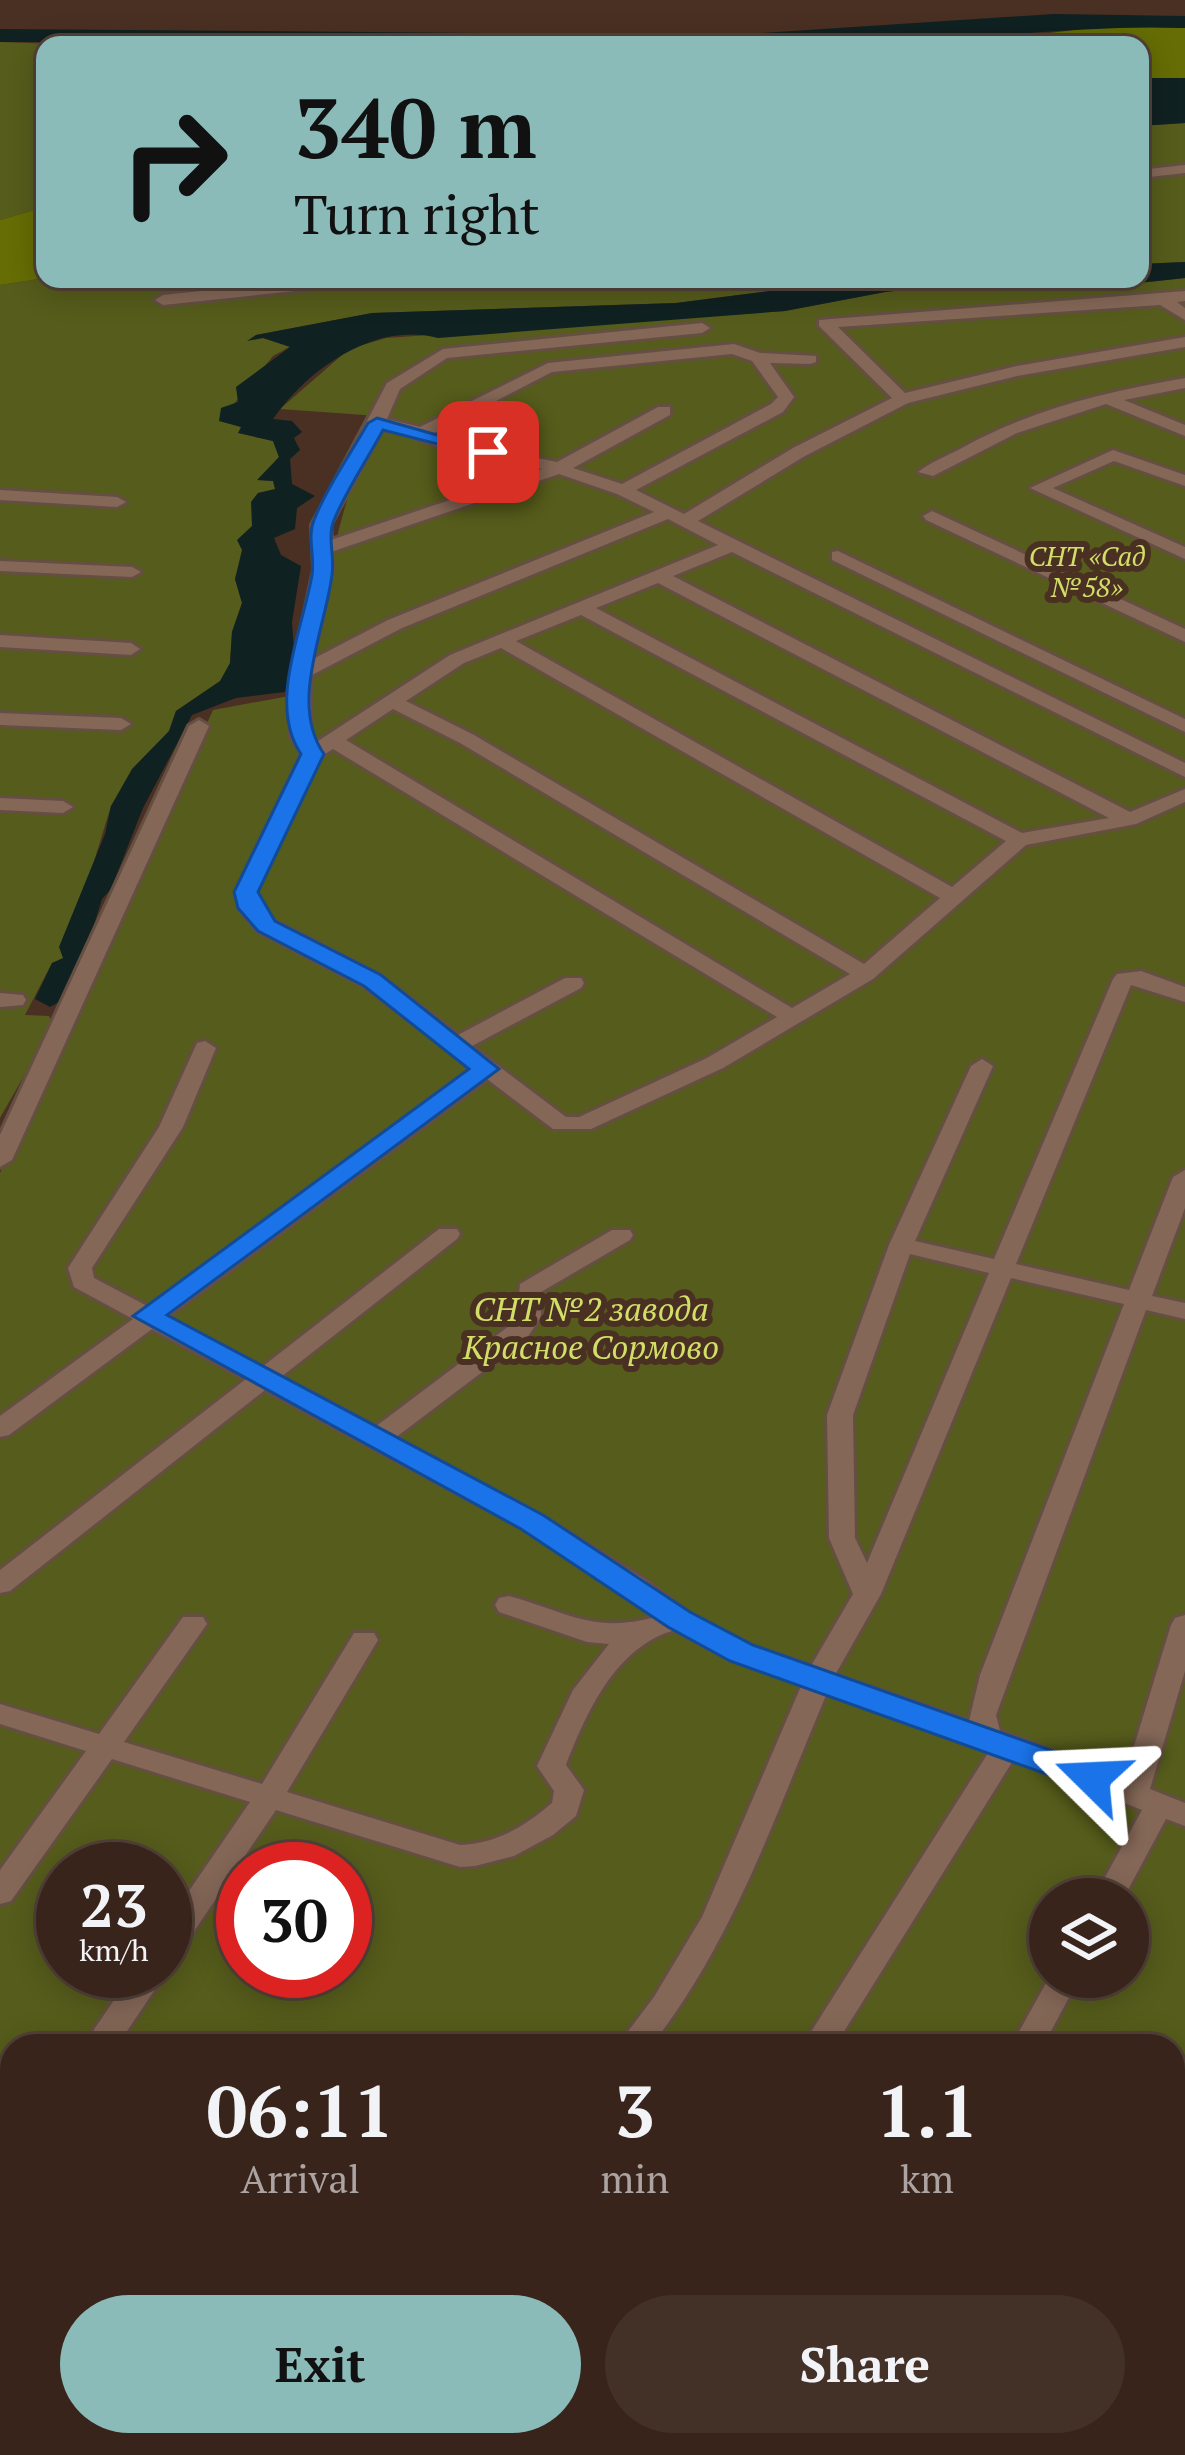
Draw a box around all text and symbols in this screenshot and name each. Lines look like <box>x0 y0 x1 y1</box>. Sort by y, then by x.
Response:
text: 340 m <box>294 71 537 182</box>
icon: right <box>96 84 252 240</box>
text: Turn right <box>294 178 540 249</box>
pin <box>437 401 539 503</box>
icon: arrive <box>455 419 521 485</box>
park label: СНТ «Сад №58» <box>1029 538 1145 605</box>
park label: СНТ №2 завода Красное Сормово <box>462 1287 719 1368</box>
position arrow <box>1029 1715 1155 1841</box>
speed limit sign: 30 <box>216 1842 372 1998</box>
text: 23 <box>80 1865 148 1944</box>
map controls <box>1029 1878 1149 1998</box>
button: layers <box>1029 1878 1149 1998</box>
text: km/h <box>79 1930 149 1970</box>
text: 06:11 <box>207 2062 394 2158</box>
text: 3 <box>615 2062 655 2158</box>
text: 1.1 <box>876 2062 978 2158</box>
text: Arrival <box>241 2152 360 2204</box>
text: min <box>601 2152 669 2204</box>
text: km <box>900 2152 954 2204</box>
button: Exit <box>60 2295 581 2433</box>
button: Share <box>605 2295 1125 2433</box>

